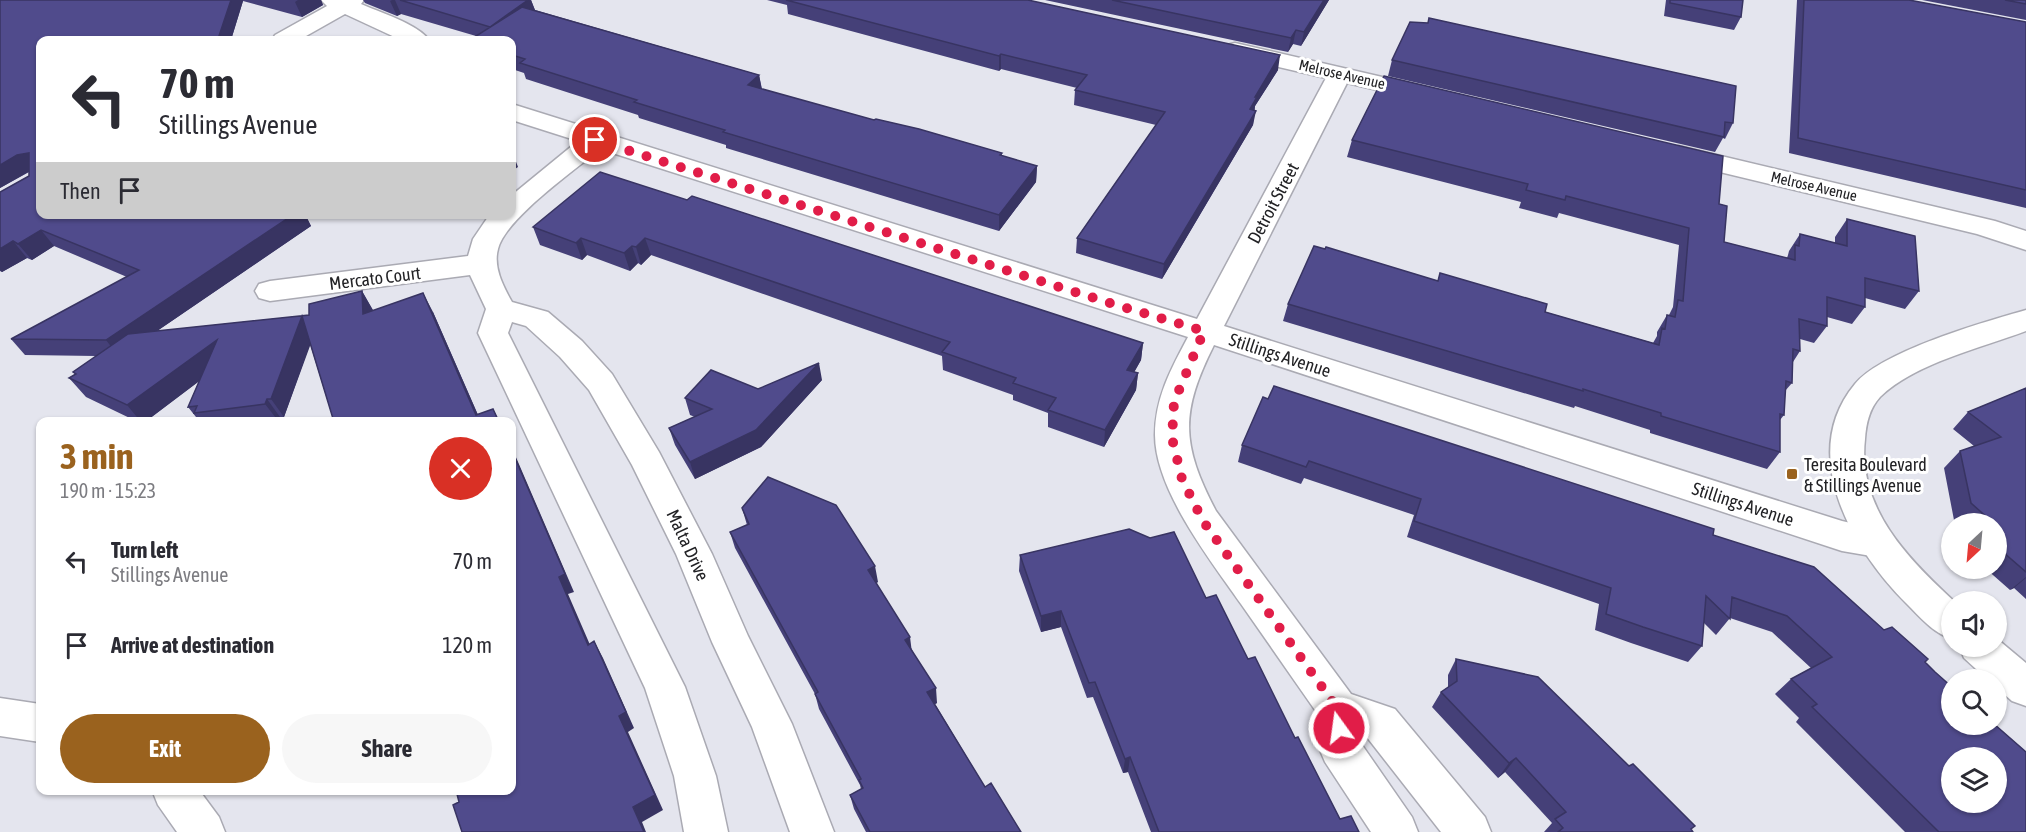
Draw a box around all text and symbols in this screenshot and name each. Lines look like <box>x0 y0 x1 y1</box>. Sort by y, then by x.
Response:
street label: Melrose Avenue <box>1297 56 1387 92</box>
text: 70 m <box>159 59 234 107</box>
icon: left <box>60 60 138 138</box>
text: Stillings Avenue <box>159 109 318 140</box>
pin <box>569 114 620 165</box>
icon: arrive <box>578 123 611 156</box>
street label: Detroit Street <box>1243 159 1303 247</box>
street label: Melrose Avenue <box>1769 168 1859 204</box>
icon: arrive <box>113 174 146 207</box>
text: Then <box>60 178 101 204</box>
street label: Mercato Court <box>328 262 422 294</box>
street label: Stillings Avenue <box>1226 329 1334 381</box>
text: 3 min <box>60 435 134 477</box>
button: close <box>429 437 492 500</box>
place label: Teresita Boulevard & Stillings Avenue <box>1804 454 1927 496</box>
marker: Teresita Boulevard & Stillings Avenue <box>1785 467 1799 481</box>
street label: Stillings Avenue <box>1689 478 1797 530</box>
text: 190 m · 15:23 <box>60 479 156 502</box>
street label: Malta Drive <box>662 506 714 584</box>
north arrow <box>1941 513 2007 579</box>
map controls <box>1941 513 2007 813</box>
text: Turn left <box>111 537 178 563</box>
icon: left <box>60 545 93 578</box>
text: 70 m <box>452 548 492 574</box>
text: Stillings Avenue <box>111 563 228 586</box>
button: sound <box>1941 591 2007 657</box>
icon: arrive <box>60 629 93 662</box>
text: Arrive at destination <box>111 632 274 658</box>
text: 120 m <box>442 632 492 658</box>
button: search <box>1941 669 2007 735</box>
position arrow <box>1307 696 1371 760</box>
button: Exit <box>60 714 270 783</box>
button: Share <box>282 714 492 783</box>
button: layers <box>1941 747 2007 813</box>

